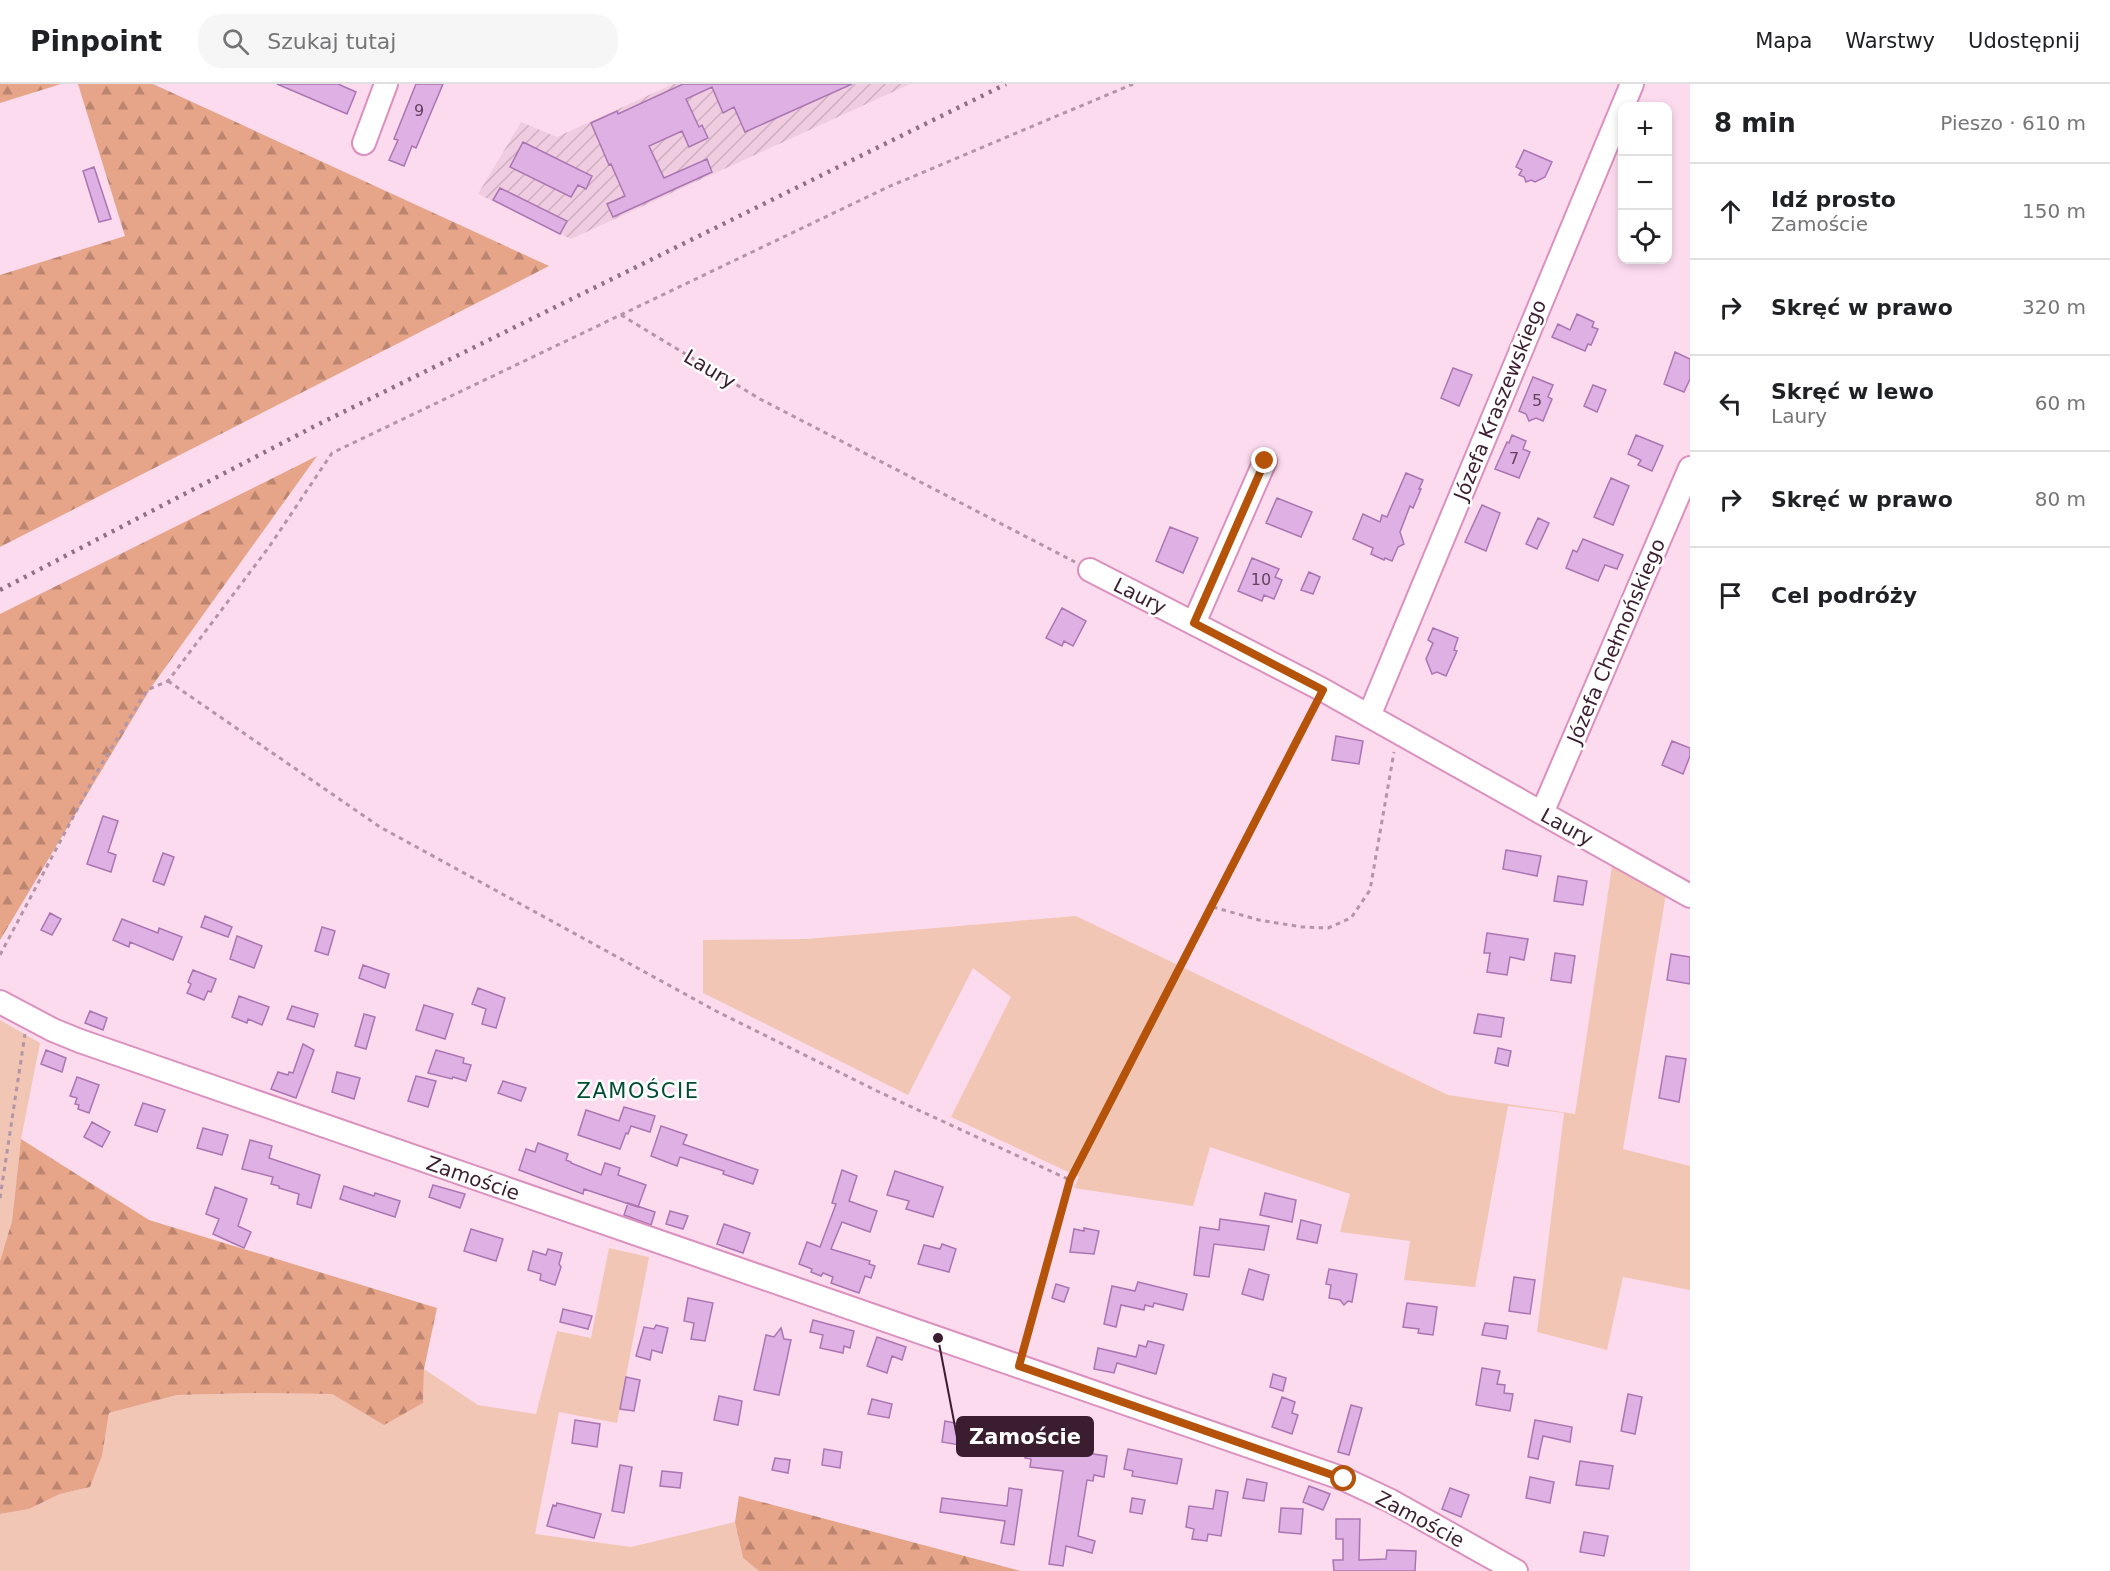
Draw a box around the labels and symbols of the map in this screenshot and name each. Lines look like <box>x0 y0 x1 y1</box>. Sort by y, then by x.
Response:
house number: 9 <box>414 101 424 120</box>
street label: Józefa Kraszewskiego <box>1448 296 1551 506</box>
street label: Laury <box>680 344 740 394</box>
house number: 5 <box>1532 391 1542 410</box>
route end <box>1251 447 1277 473</box>
house number: 7 <box>1509 449 1519 468</box>
street label: Józefa Chełmońskiego <box>1561 535 1670 749</box>
house number: 10 <box>1251 570 1271 589</box>
street label: Laury <box>1110 573 1171 620</box>
street label: Laury <box>1537 803 1598 851</box>
district label: ZAMOŚCIE <box>577 1078 699 1103</box>
street label: Zamoście <box>423 1151 523 1205</box>
callout: Zamoście <box>957 1417 1093 1456</box>
text: Zamoście <box>969 1425 1081 1449</box>
route start <box>1330 1465 1356 1491</box>
street label: Zamoście <box>1372 1486 1468 1552</box>

